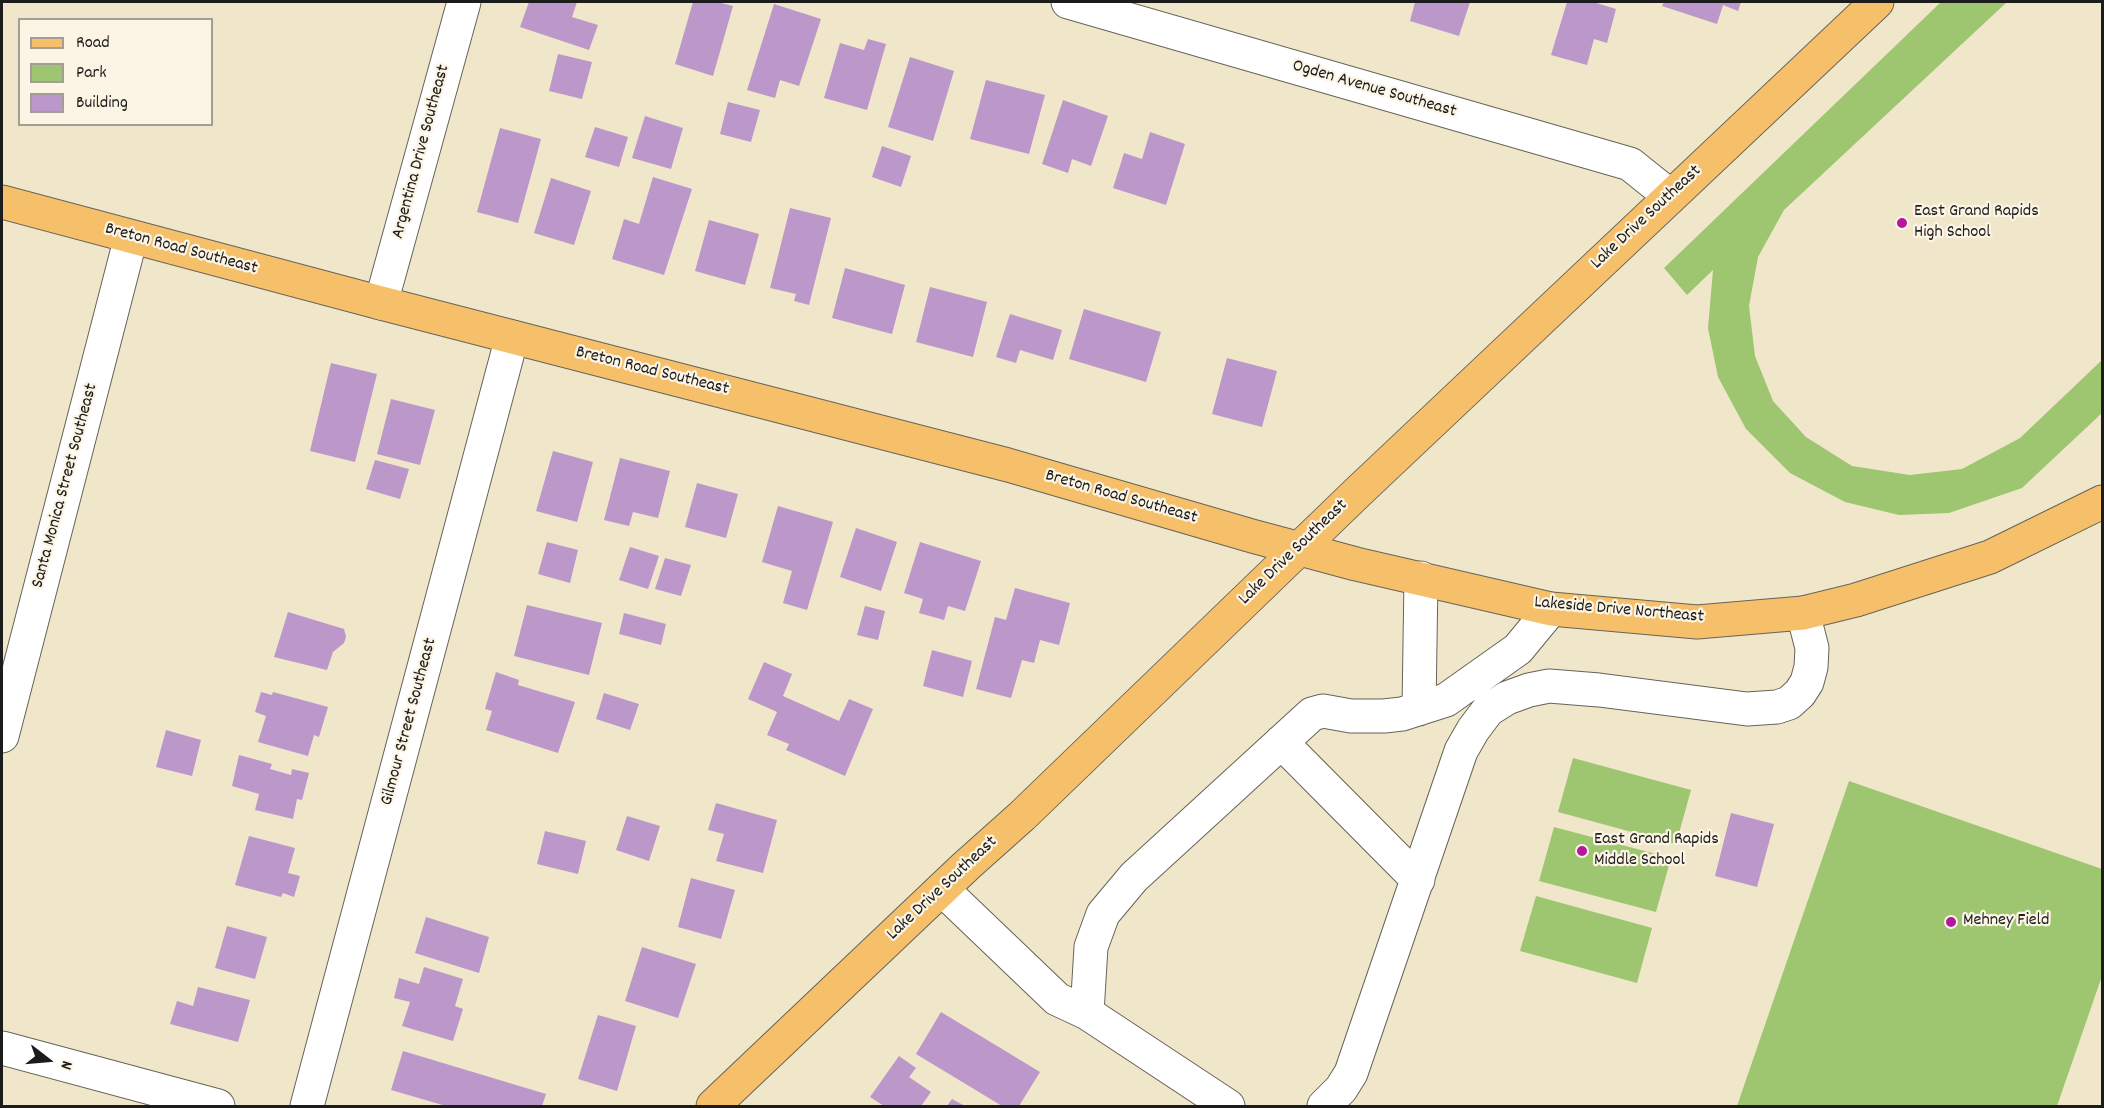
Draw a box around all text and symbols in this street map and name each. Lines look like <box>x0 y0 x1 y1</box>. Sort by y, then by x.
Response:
legend <box>18 18 213 126</box>
text: Road <box>76 31 110 56</box>
street label: Ogden Avenue Southeast <box>1290 56 1458 124</box>
text: Park <box>76 61 107 86</box>
street label: Argentina Drive Southeast <box>388 63 456 241</box>
text: Building <box>76 91 128 116</box>
street label: Lake Drive Southeast <box>1587 161 1707 275</box>
place label: East Grand Rapids High School <box>1914 202 2039 244</box>
marker: East Grand Rapids High School <box>1895 216 1909 230</box>
street label: Breton Road Southeast <box>102 219 260 281</box>
street label: Breton Road Southeast <box>573 343 731 401</box>
street label: Santa Monica Street Southeast <box>28 381 104 591</box>
street label: Breton Road Southeast <box>1042 466 1200 530</box>
street label: Lake Drive Southeast <box>1235 495 1353 611</box>
street label: Lakeside Drive Northeast <box>1533 593 1705 629</box>
street label: Gilmour Street Southeast <box>377 636 443 808</box>
place label: East Grand Rapids Middle School <box>1594 830 1719 872</box>
street label: Lake Drive Southeast <box>883 832 1003 946</box>
marker: East Grand Rapids Middle School <box>1575 844 1589 858</box>
place label: Mehney Field <box>1963 911 2049 933</box>
marker: Mehney Field <box>1944 915 1958 929</box>
north arrow <box>18 1030 78 1090</box>
text: N <box>54 1058 78 1072</box>

